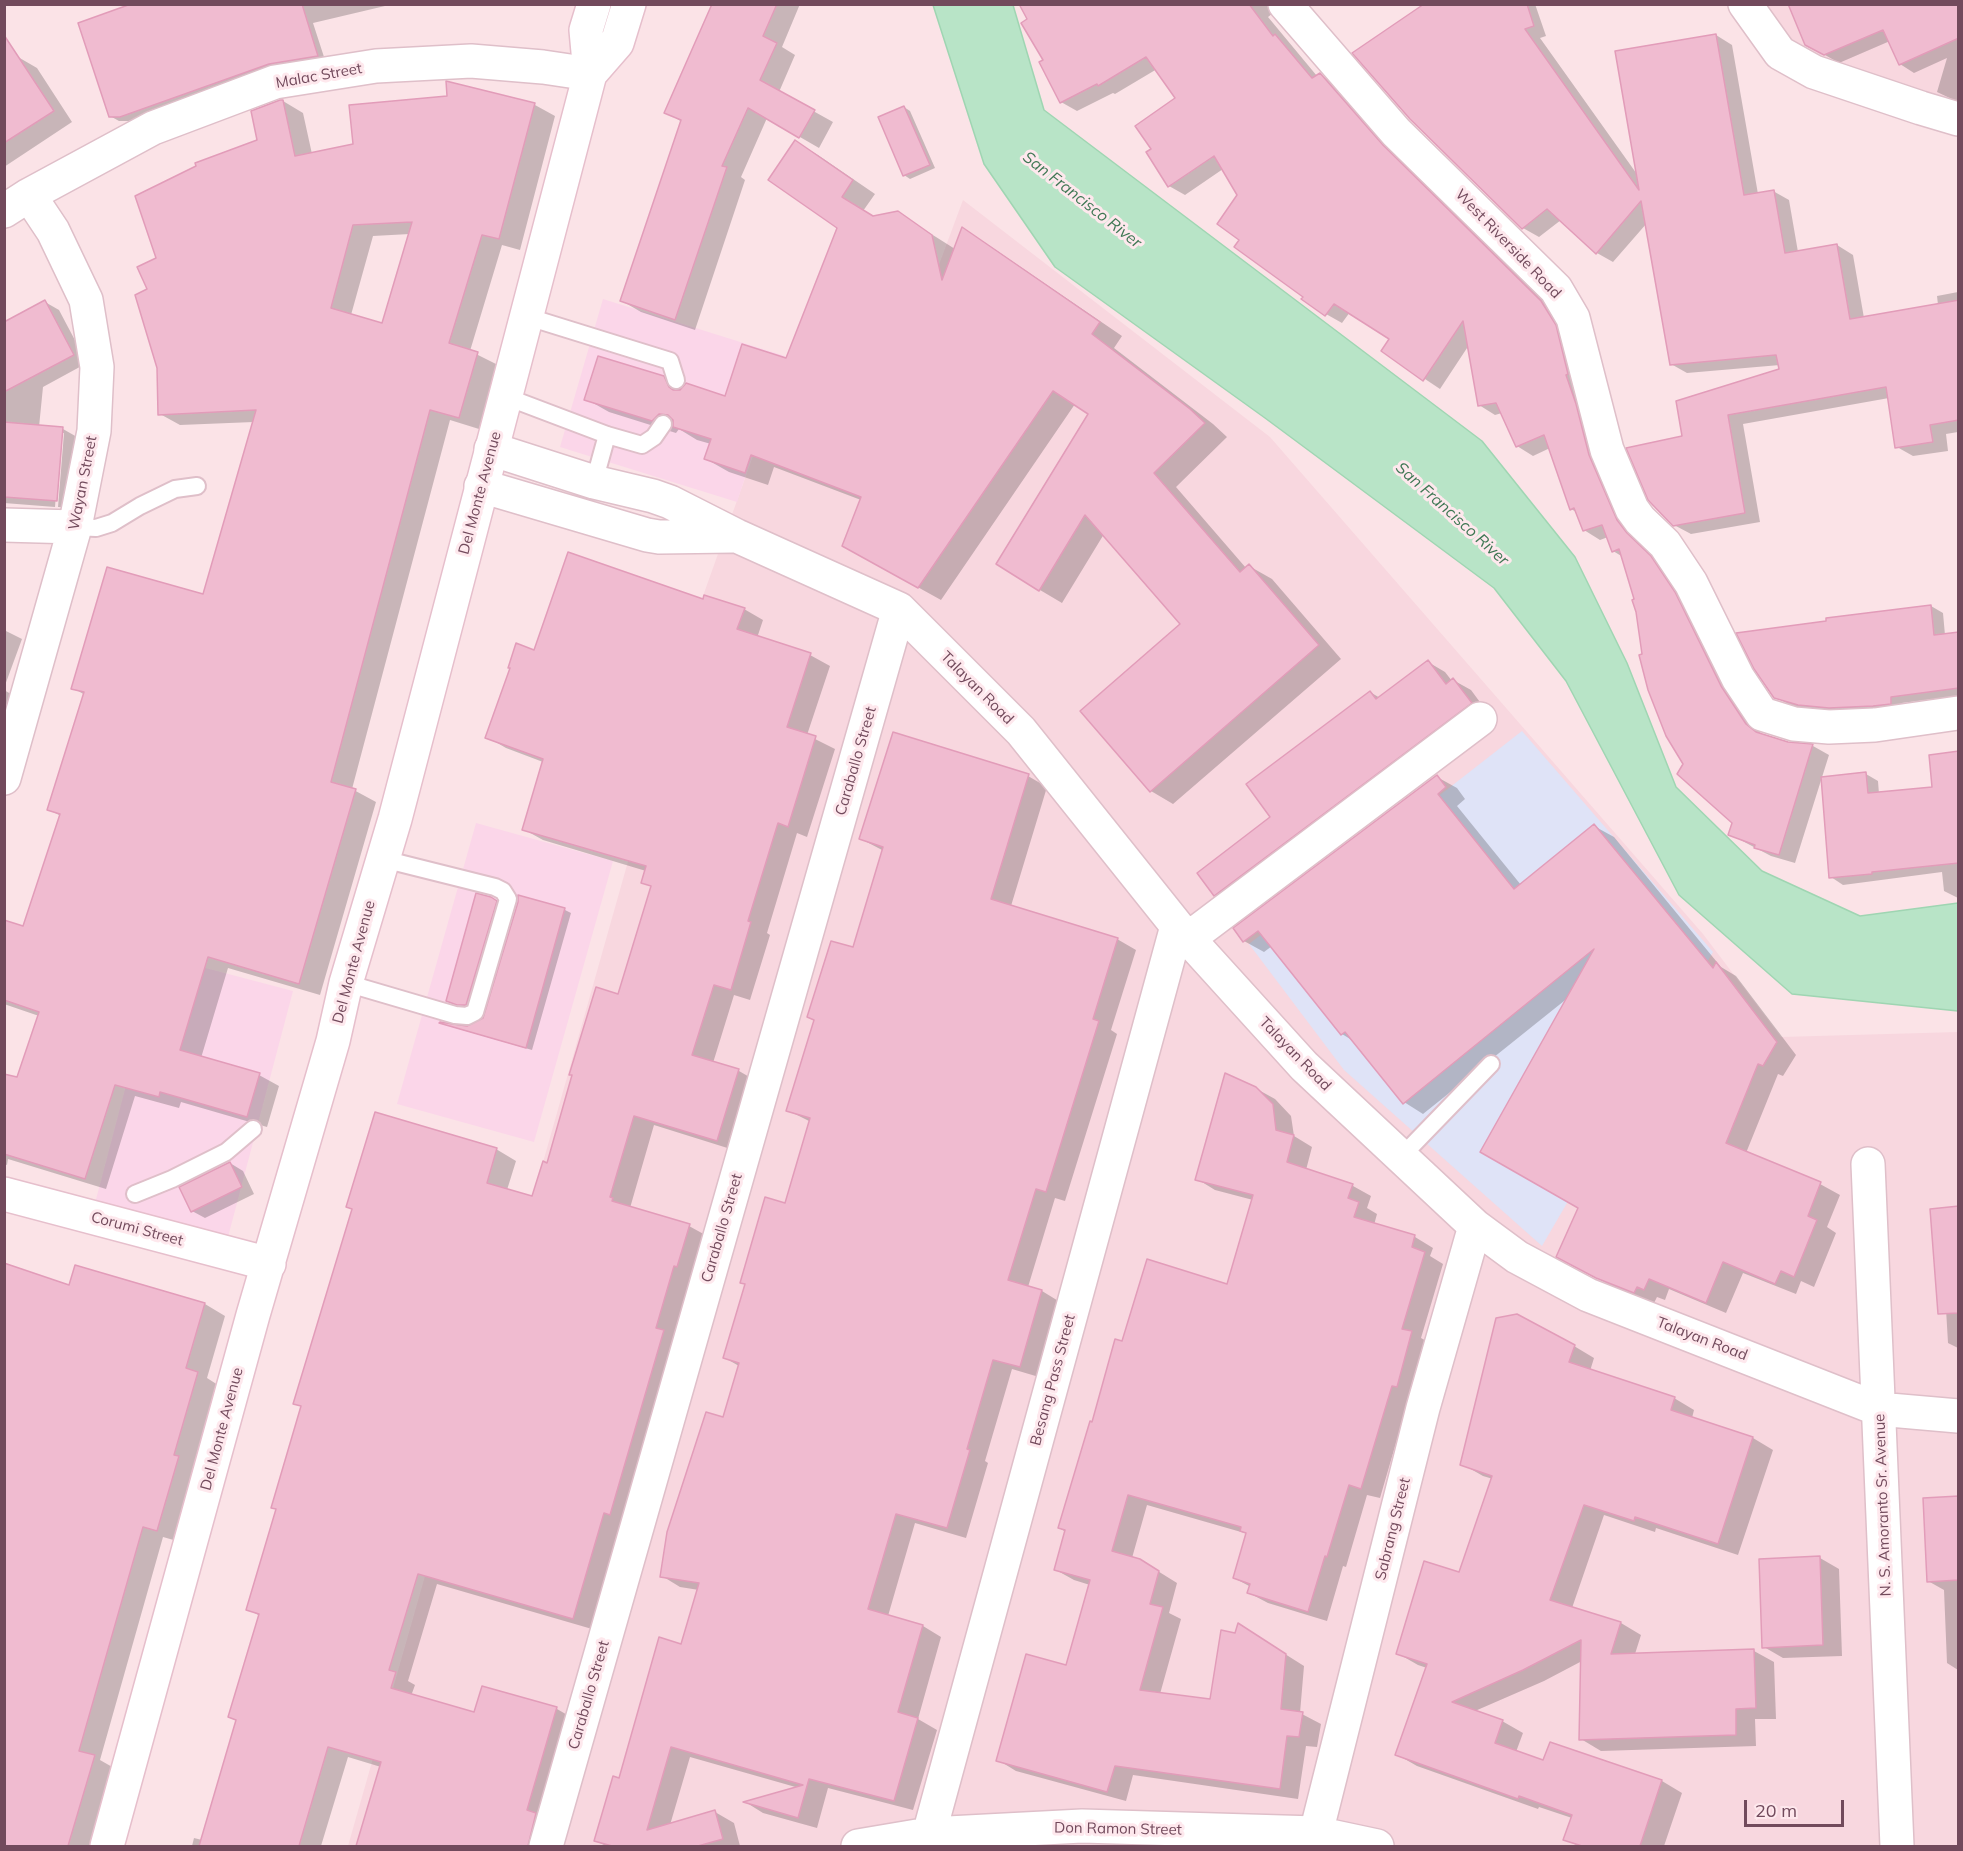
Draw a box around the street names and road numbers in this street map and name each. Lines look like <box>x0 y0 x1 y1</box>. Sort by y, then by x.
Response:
street label: Malac Street <box>274 60 364 92</box>
street label: West Riverside Road <box>1451 186 1565 302</box>
street label: Del Monte Avenue <box>455 430 505 556</box>
street label: Wayan Street <box>65 434 101 532</box>
street label: Talayan Road <box>937 648 1017 728</box>
street label: Caraballo Street <box>832 704 880 818</box>
street label: Del Monte Avenue <box>329 899 379 1025</box>
street label: Talayan Road <box>1255 1013 1335 1095</box>
street label: Caraballo Street <box>698 1171 746 1285</box>
street label: Corumi Street <box>89 1208 185 1250</box>
street label: Besang Pass Street <box>1027 1312 1079 1448</box>
street label: Talayan Road <box>1654 1313 1750 1365</box>
street label: Del Monte Avenue <box>197 1366 247 1492</box>
street label: N. S. Amoranto Sr. Avenue <box>1871 1413 1895 1597</box>
street label: Sabrang Street <box>1372 1476 1414 1582</box>
street label: Caraballo Street <box>565 1638 613 1752</box>
street label: Don Ramon Street <box>1054 1819 1182 1839</box>

